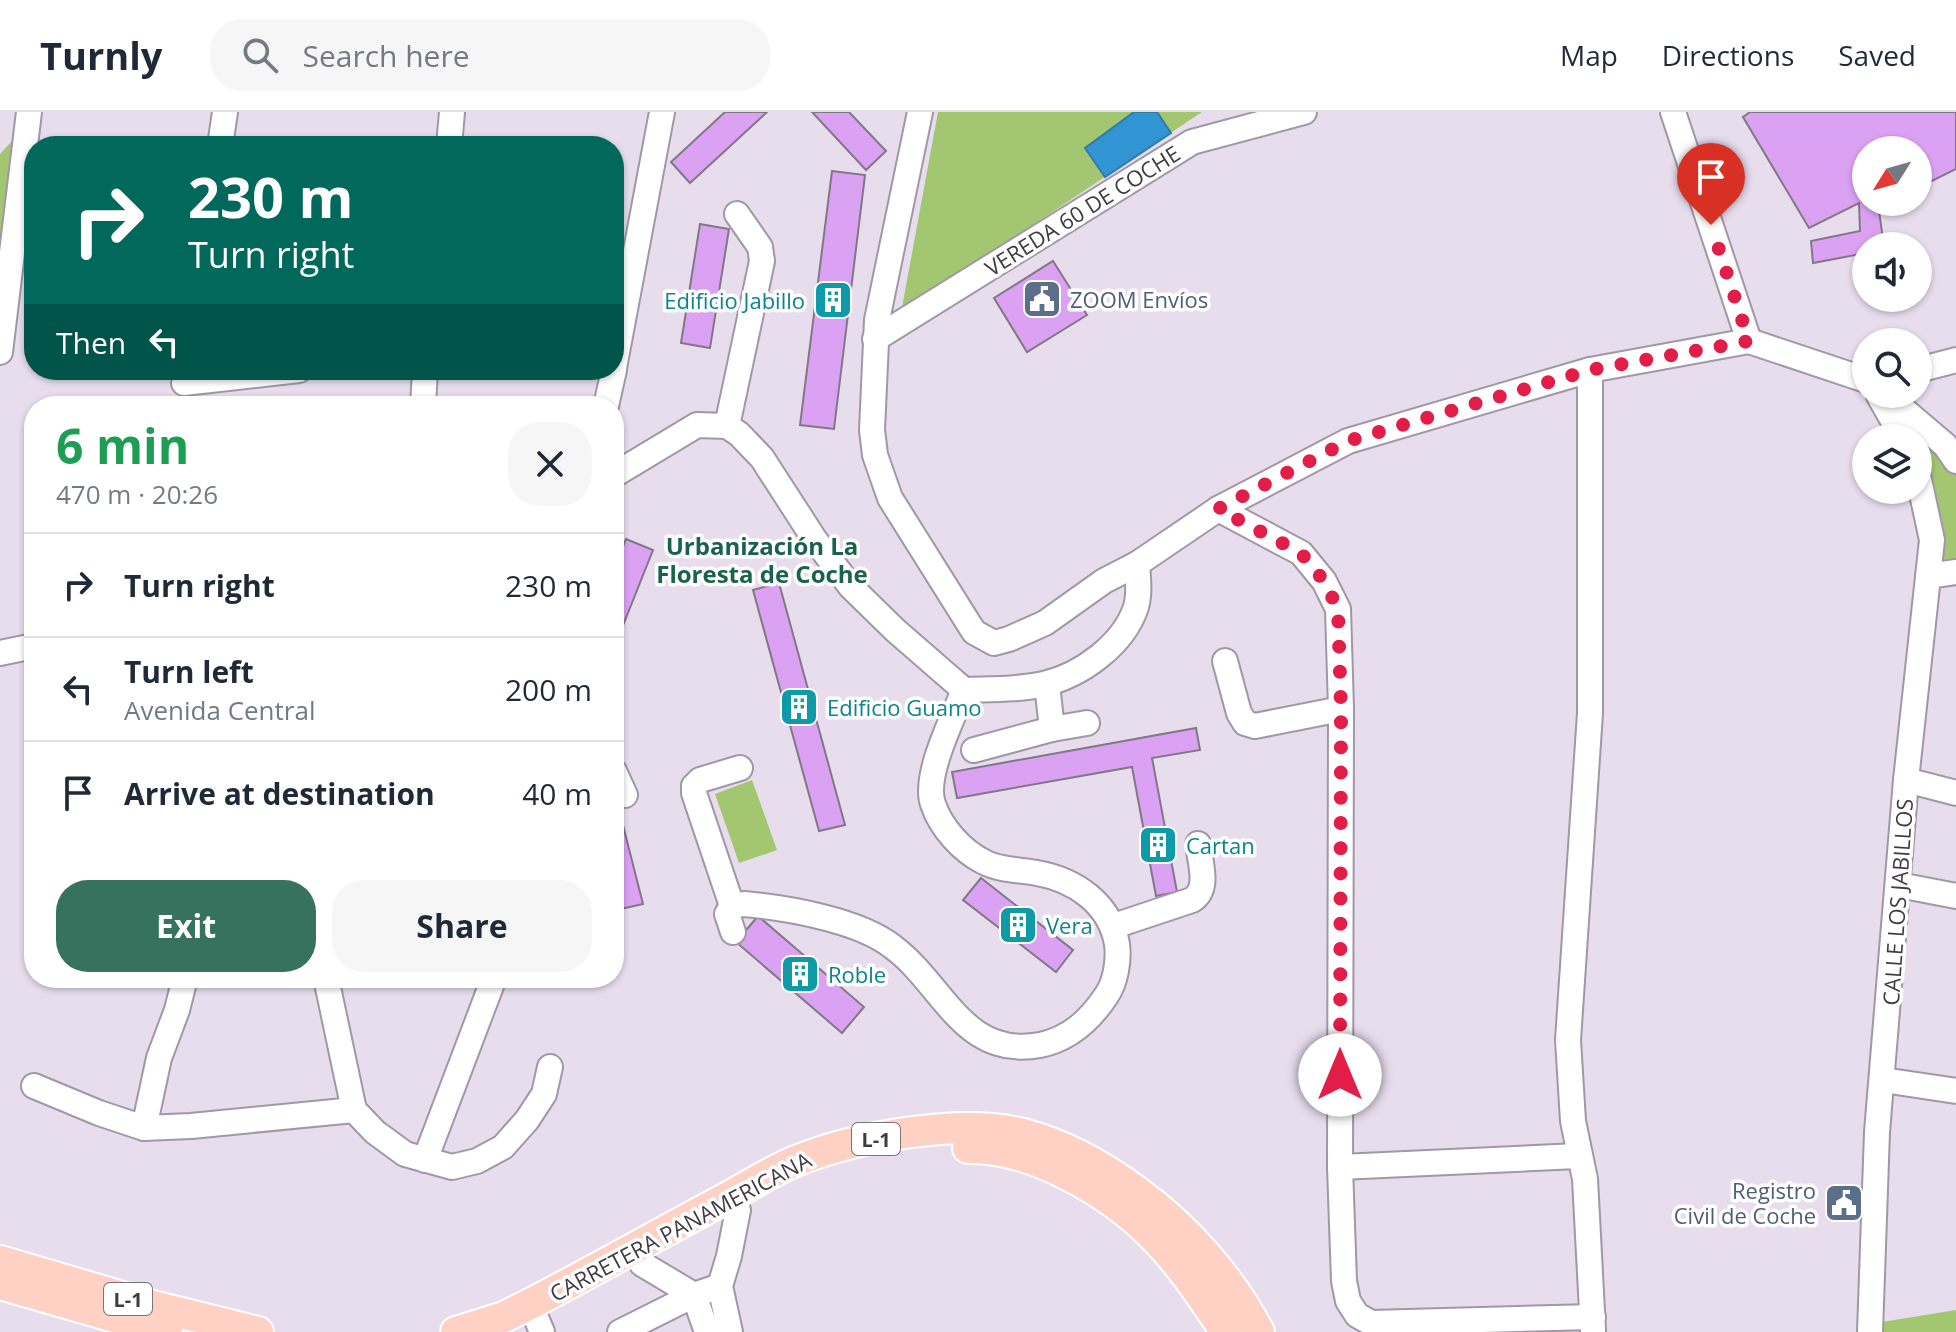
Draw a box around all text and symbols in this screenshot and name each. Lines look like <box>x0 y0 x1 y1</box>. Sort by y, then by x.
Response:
search box <box>210 19 770 91</box>
text: Turnly <box>40 29 162 81</box>
icon: search <box>238 33 282 77</box>
text: Search here <box>302 35 470 76</box>
text: Map <box>1560 36 1618 74</box>
text: Directions <box>1662 36 1794 74</box>
text: Saved <box>1838 36 1916 74</box>
north arrow <box>1852 136 1932 216</box>
map controls <box>1852 136 1932 504</box>
street label: VEREDA 60 DE COCHE <box>979 138 1185 282</box>
pin <box>1677 143 1745 225</box>
icon: arrive <box>1689 155 1733 199</box>
text: 230 m <box>188 158 354 234</box>
icon: right <box>56 168 160 272</box>
text: Turn right <box>188 230 354 279</box>
button: sound <box>1852 232 1932 312</box>
public building icon: ZOOM Envíos <box>1021 278 1063 320</box>
building icon: Edificio Jabillo <box>812 279 854 321</box>
place label: ZOOM Envíos <box>1070 284 1208 314</box>
place label: Edificio Jabillo <box>664 285 805 315</box>
icon: left <box>142 320 186 364</box>
text: Then <box>56 322 126 363</box>
button: search <box>1852 328 1932 408</box>
text: 6 min <box>56 413 189 478</box>
button: close <box>508 422 592 506</box>
button: layers <box>1852 424 1932 504</box>
text: 470 m · 20:26 <box>56 476 218 512</box>
district label: Urbanización La Floresta de Coche <box>656 529 868 590</box>
icon: right <box>56 563 100 607</box>
text: Turn right <box>124 565 275 606</box>
text: 230 m <box>505 565 592 606</box>
text: Turn left <box>124 651 254 692</box>
icon: left <box>56 667 100 711</box>
text: 200 m <box>505 669 592 710</box>
building icon: Edificio Guamo <box>778 686 820 728</box>
text: Avenida Central <box>124 692 315 728</box>
place label: Edificio Guamo <box>827 692 982 722</box>
icon: arrive <box>56 771 100 815</box>
text: Arrive at destination <box>124 773 435 814</box>
text: 40 m <box>522 773 592 814</box>
street label: CALLE LOS JABILLOS <box>1875 798 1919 1006</box>
building icon: Cartan <box>1137 824 1179 866</box>
place label: Cartan <box>1186 830 1255 860</box>
button: Exit <box>56 880 316 972</box>
button: Share <box>332 880 592 972</box>
building icon: Vera <box>997 904 1039 946</box>
place label: Vera <box>1046 910 1093 940</box>
building icon: Roble <box>779 953 821 995</box>
place label: Roble <box>828 959 886 989</box>
position arrow <box>1298 1033 1382 1117</box>
road number: L-1 <box>852 1123 900 1155</box>
street label: CARRETERA PANAMERICANA <box>544 1144 816 1308</box>
place label: Registro Civil de Coche <box>1674 1175 1816 1230</box>
public building icon: Registro Civil de Coche <box>1823 1182 1865 1224</box>
road number: L-1 <box>104 1283 152 1315</box>

